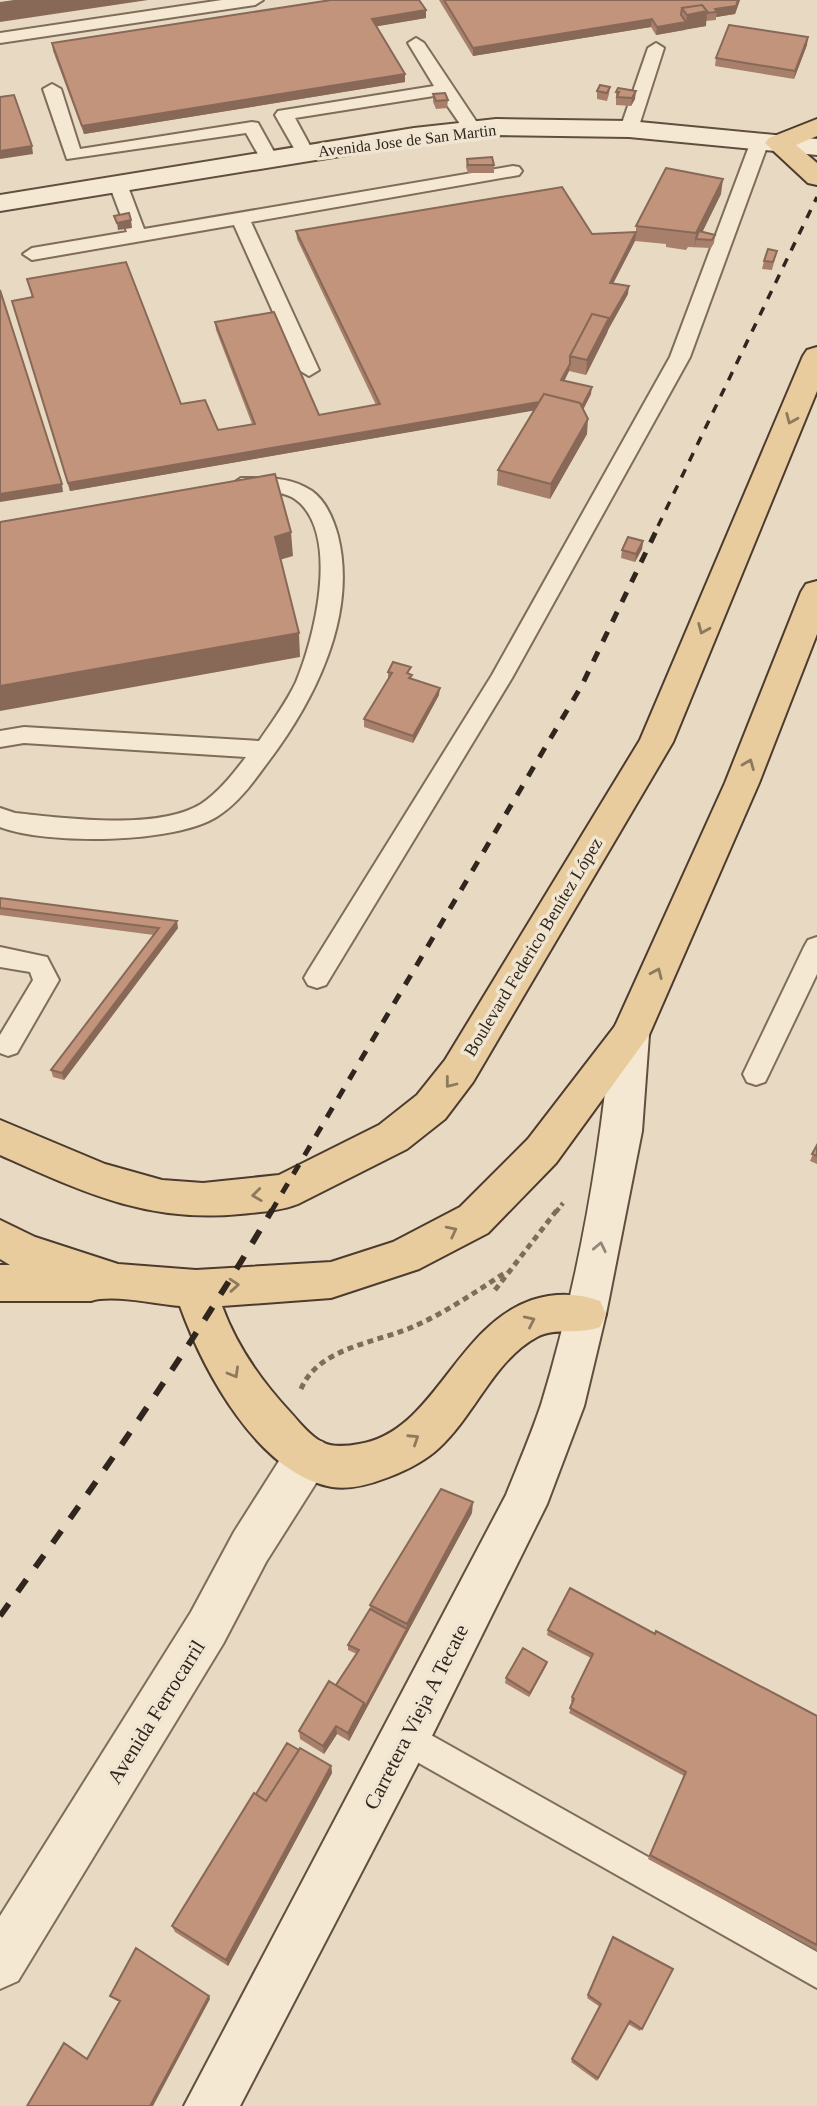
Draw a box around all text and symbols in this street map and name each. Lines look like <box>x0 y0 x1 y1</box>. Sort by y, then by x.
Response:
street label: Avenida Jose de San Martin <box>317 121 497 160</box>
one-way arrow <box>785 412 799 424</box>
one-way arrow <box>697 622 711 634</box>
one-way arrow <box>741 759 755 771</box>
street label: Boulevard Federico Benítez López <box>460 834 606 1060</box>
one-way arrow <box>649 967 663 980</box>
one-way arrow <box>445 1076 458 1088</box>
one-way arrow <box>251 1187 263 1202</box>
one-way arrow <box>445 1226 457 1239</box>
one-way arrow <box>591 1241 606 1253</box>
one-way arrow <box>229 1278 240 1293</box>
one-way arrow <box>523 1315 535 1329</box>
one-way arrow <box>226 1365 239 1378</box>
one-way arrow <box>406 1435 419 1448</box>
street label: Carretera Vieja A Tecate <box>359 1620 473 1814</box>
street label: Avenida Ferrocarril <box>102 1636 210 1788</box>

